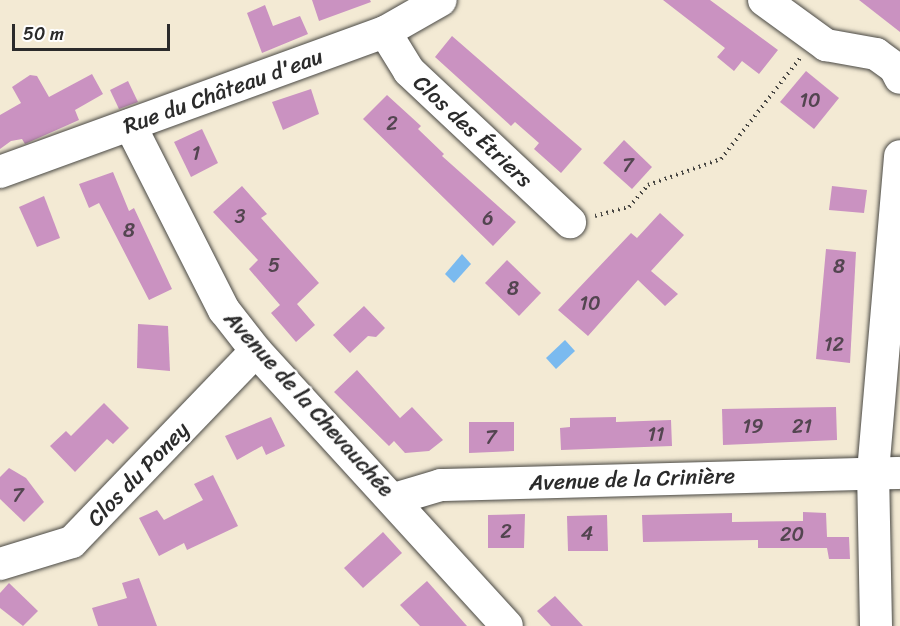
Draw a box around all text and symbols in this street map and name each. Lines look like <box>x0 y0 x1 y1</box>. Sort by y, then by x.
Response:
scale bar <box>15 12 172 50</box>
text: 50 m <box>23 18 64 50</box>
street label: Rue du Château d'eau <box>119 43 327 139</box>
street label: Clos des Étriers <box>408 69 538 193</box>
house number: 10 <box>799 88 821 112</box>
house number: 2 <box>386 111 398 135</box>
house number: 1 <box>192 141 200 165</box>
house number: 7 <box>622 153 634 177</box>
house number: 3 <box>235 204 245 228</box>
house number: 6 <box>482 206 494 230</box>
house number: 8 <box>123 218 135 242</box>
house number: 5 <box>268 253 280 277</box>
house number: 8 <box>833 254 845 278</box>
house number: 8 <box>507 276 519 300</box>
house number: 10 <box>579 291 601 315</box>
street label: Avenue de la Chevauchée <box>218 305 400 503</box>
house number: 12 <box>824 332 844 356</box>
house number: 19 <box>743 414 763 438</box>
house number: 21 <box>792 414 812 438</box>
street label: Clos du Poney <box>82 416 194 532</box>
house number: 11 <box>647 422 665 446</box>
house number: 7 <box>485 425 497 449</box>
street label: Avenue de la Crinière <box>529 462 735 496</box>
house number: 7 <box>12 483 24 507</box>
house number: 2 <box>500 519 512 543</box>
house number: 4 <box>581 521 593 545</box>
house number: 20 <box>780 522 804 546</box>

